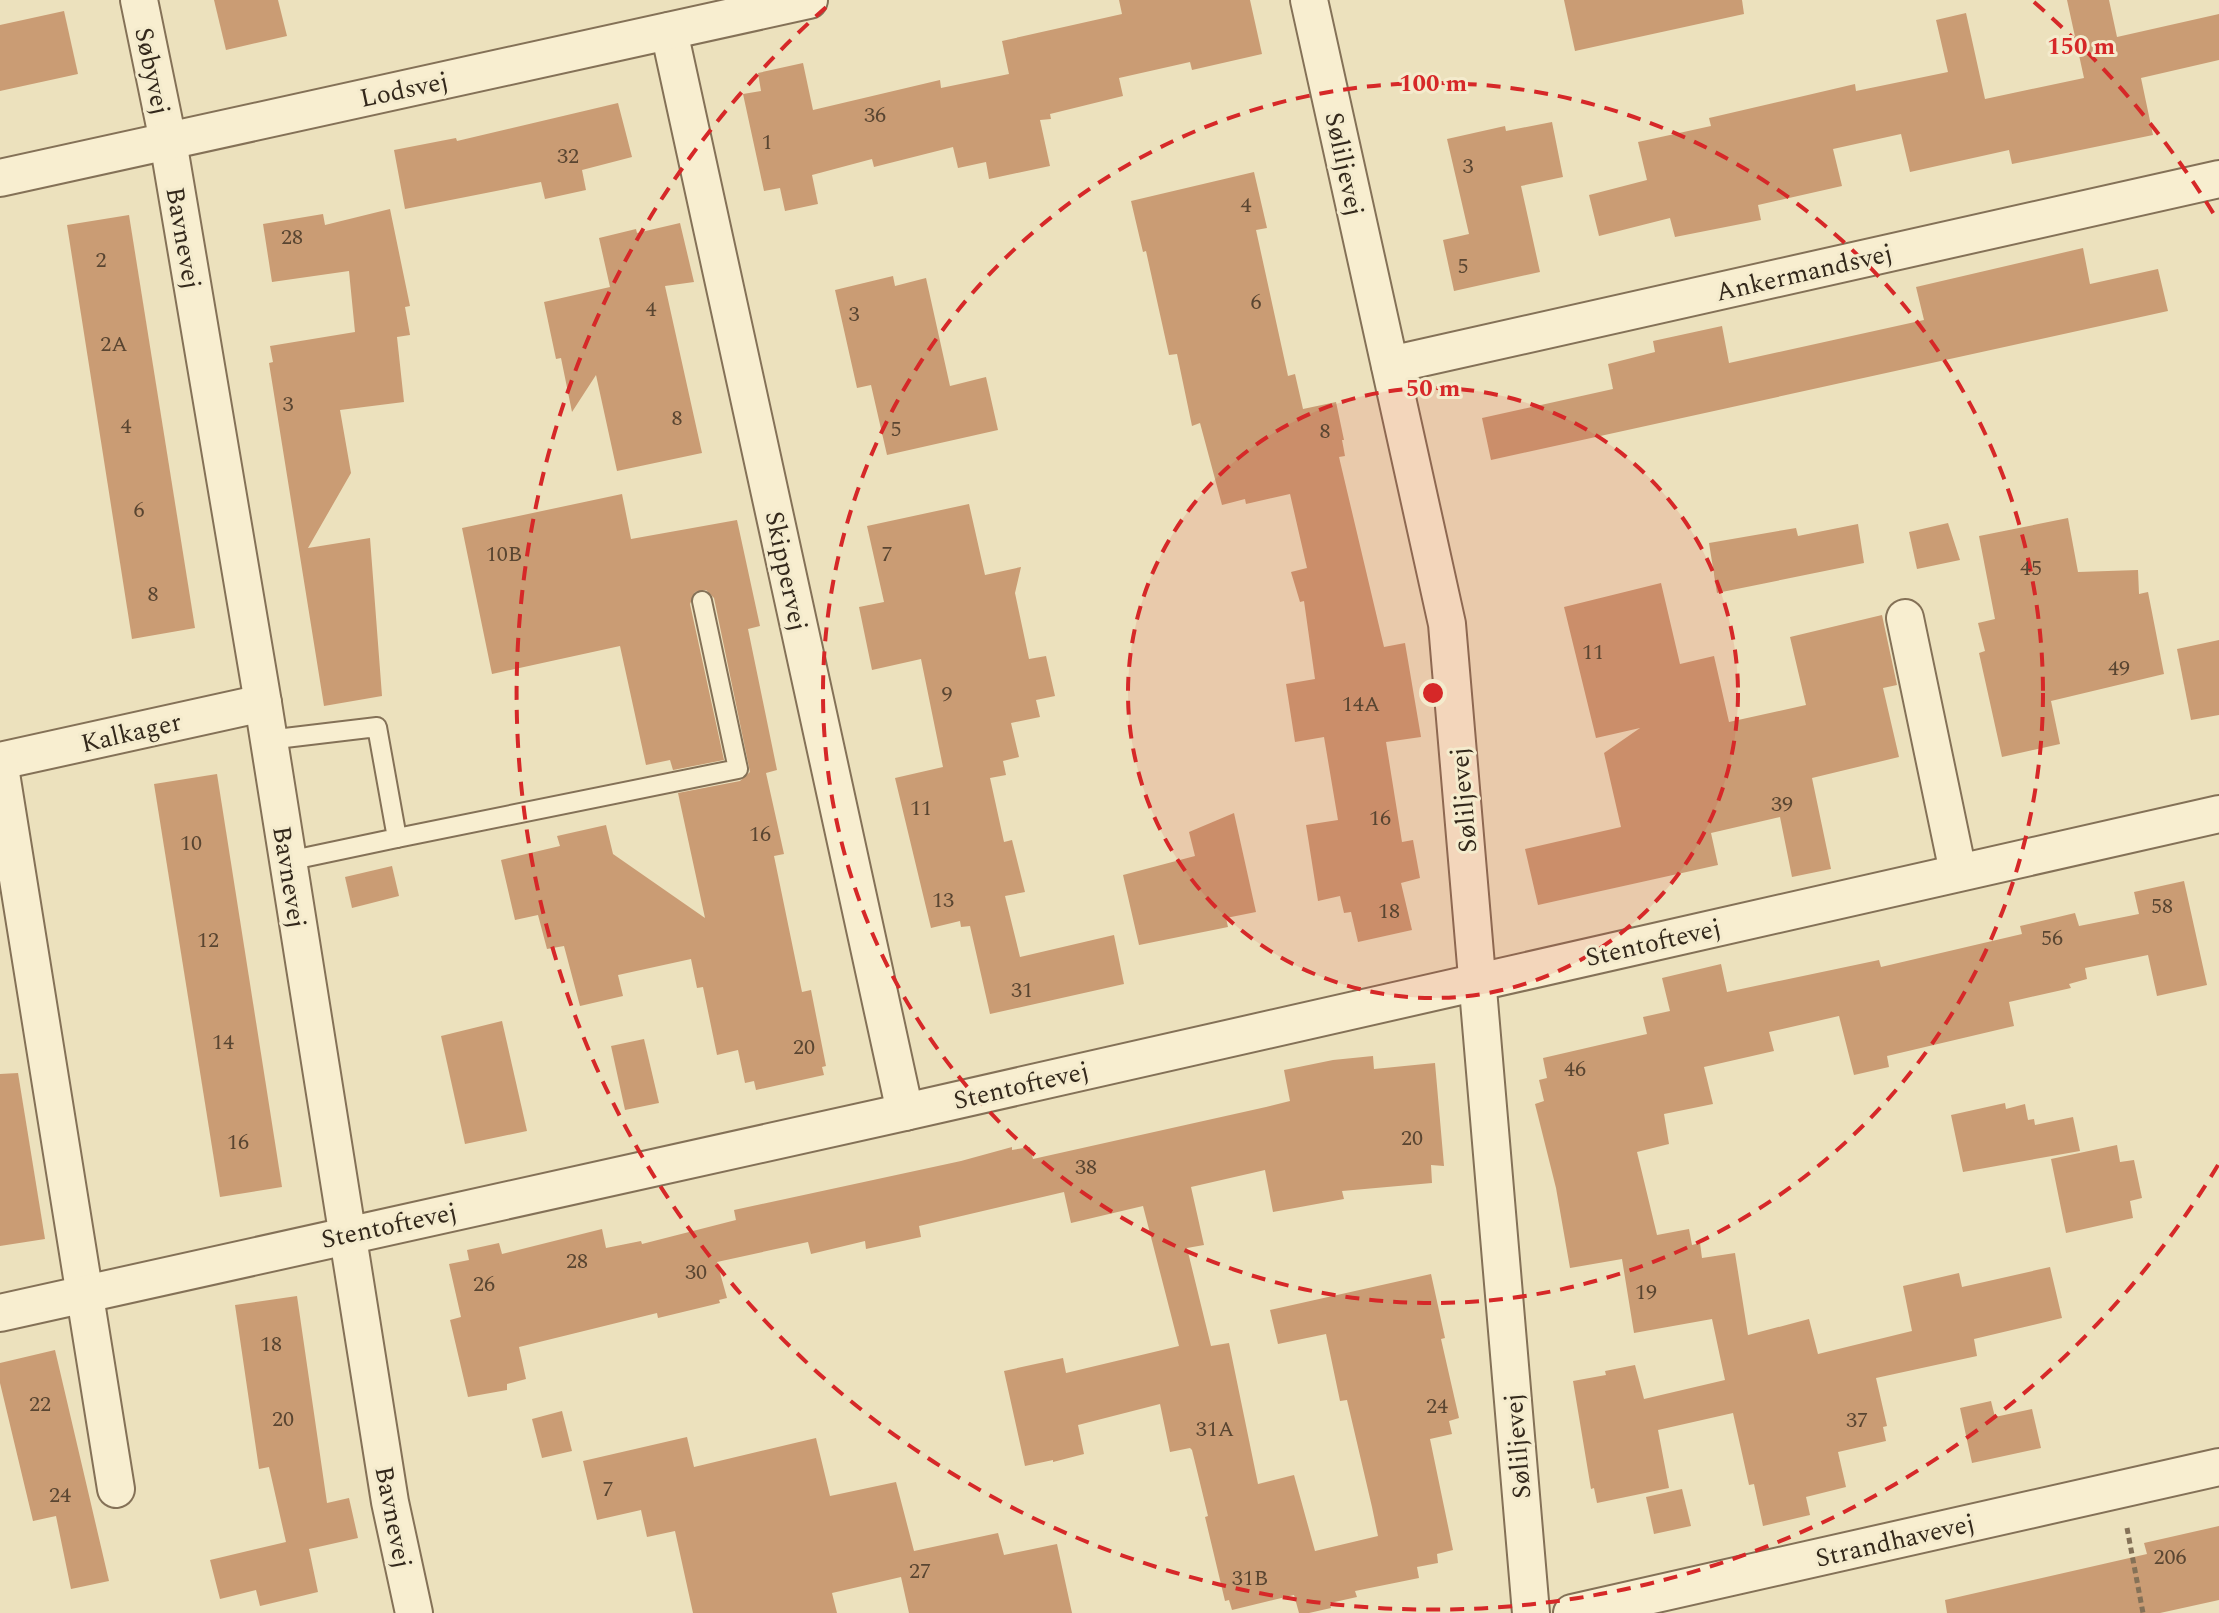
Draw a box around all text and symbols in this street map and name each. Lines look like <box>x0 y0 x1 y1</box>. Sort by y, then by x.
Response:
street label: Søbyvej <box>123 24 181 119</box>
text: 150 m <box>2047 29 2115 65</box>
street label: Lodsvej <box>356 61 452 119</box>
text: 100 m <box>1399 66 1467 102</box>
house number: 36 <box>864 99 886 132</box>
street label: Søliljevej <box>1313 108 1375 220</box>
house number: 1 <box>761 126 773 159</box>
house number: 32 <box>557 140 579 173</box>
house number: 3 <box>1462 150 1474 183</box>
street label: Bavnevej <box>154 184 212 292</box>
house number: 4 <box>1240 189 1252 222</box>
house number: 28 <box>281 221 303 254</box>
street label: Ankermandsvej <box>1712 233 1897 313</box>
house number: 2 <box>95 244 107 277</box>
house number: 5 <box>1457 250 1469 283</box>
house number: 6 <box>1250 286 1262 319</box>
house number: 4 <box>645 293 657 326</box>
house number: 3 <box>848 298 860 331</box>
house number: 2A <box>100 328 128 361</box>
text: 50 m <box>1406 371 1461 407</box>
house number: 3 <box>282 388 294 421</box>
house number: 8 <box>671 402 683 435</box>
house number: 4 <box>120 410 132 443</box>
house number: 5 <box>890 413 902 446</box>
house number: 8 <box>1319 415 1331 448</box>
house number: 6 <box>133 494 145 527</box>
street label: Skippervej <box>754 508 818 635</box>
house number: 10B <box>486 538 522 571</box>
house number: 7 <box>881 538 893 571</box>
house number: 45 <box>2020 552 2042 585</box>
house number: 8 <box>147 578 159 611</box>
house number: 11 <box>1582 636 1604 669</box>
house number: 49 <box>2108 652 2130 685</box>
house number: 9 <box>941 678 953 711</box>
centre of rings <box>1419 679 1447 707</box>
house number: 14A <box>1342 688 1380 721</box>
street label: Kalkager <box>77 702 185 764</box>
street label: Søliljevej <box>1439 745 1489 854</box>
house number: 39 <box>1771 788 1793 821</box>
house number: 11 <box>910 792 932 825</box>
house number: 16 <box>1369 802 1391 835</box>
house number: 16 <box>749 818 771 851</box>
street label: Bavnevej <box>261 823 317 931</box>
house number: 10 <box>180 827 202 860</box>
house number: 13 <box>932 884 954 917</box>
house number: 58 <box>2151 890 2173 923</box>
house number: 18 <box>1378 895 1400 928</box>
street label: Stentoftevej <box>1581 908 1725 978</box>
house number: 56 <box>2041 922 2063 955</box>
house number: 12 <box>197 924 219 957</box>
house number: 31 <box>1011 974 1033 1007</box>
house number: 14 <box>212 1026 234 1059</box>
house number: 20 <box>793 1031 815 1064</box>
street label: Stentoftevej <box>949 1051 1093 1121</box>
house number: 46 <box>1564 1053 1586 1086</box>
house number: 20 <box>1401 1122 1423 1155</box>
house number: 16 <box>227 1126 249 1159</box>
house number: 38 <box>1075 1151 1097 1184</box>
street label: Stentoftevej <box>317 1192 461 1260</box>
house number: 28 <box>566 1245 588 1278</box>
house number: 30 <box>685 1256 707 1289</box>
house number: 26 <box>473 1268 495 1301</box>
house number: 19 <box>1635 1276 1657 1309</box>
house number: 18 <box>260 1328 282 1361</box>
house number: 22 <box>29 1388 51 1421</box>
house number: 24 <box>1426 1390 1448 1423</box>
street label: Søliljevej <box>1493 1391 1543 1500</box>
house number: 20 <box>272 1403 294 1436</box>
house number: 37 <box>1846 1404 1868 1437</box>
house number: 31A <box>1196 1413 1234 1446</box>
street label: Bavnevej <box>364 1463 423 1572</box>
house number: 7 <box>602 1473 614 1506</box>
house number: 24 <box>49 1479 71 1512</box>
street label: Strandhavevej <box>1812 1503 1979 1579</box>
house number: 206 <box>2153 1541 2187 1574</box>
house number: 27 <box>909 1555 931 1588</box>
house number: 31B <box>1232 1562 1268 1595</box>

